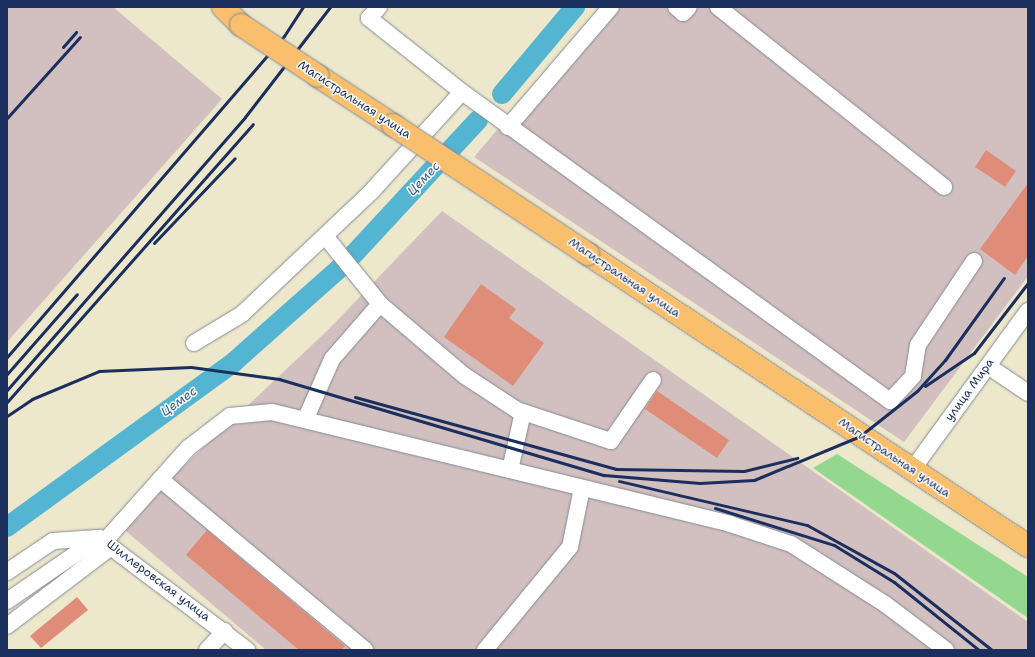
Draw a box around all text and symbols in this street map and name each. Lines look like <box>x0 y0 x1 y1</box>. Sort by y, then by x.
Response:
street label: Магистральная улица <box>295 58 413 142</box>
water label: Цемес <box>404 159 444 199</box>
street label: Магистральная улица <box>565 235 683 321</box>
street label: улица Мира <box>942 356 998 424</box>
water label: Цемес <box>158 384 200 420</box>
street label: Магистральная улица <box>835 415 953 501</box>
street label: Шиллеровская улица <box>103 537 213 625</box>

